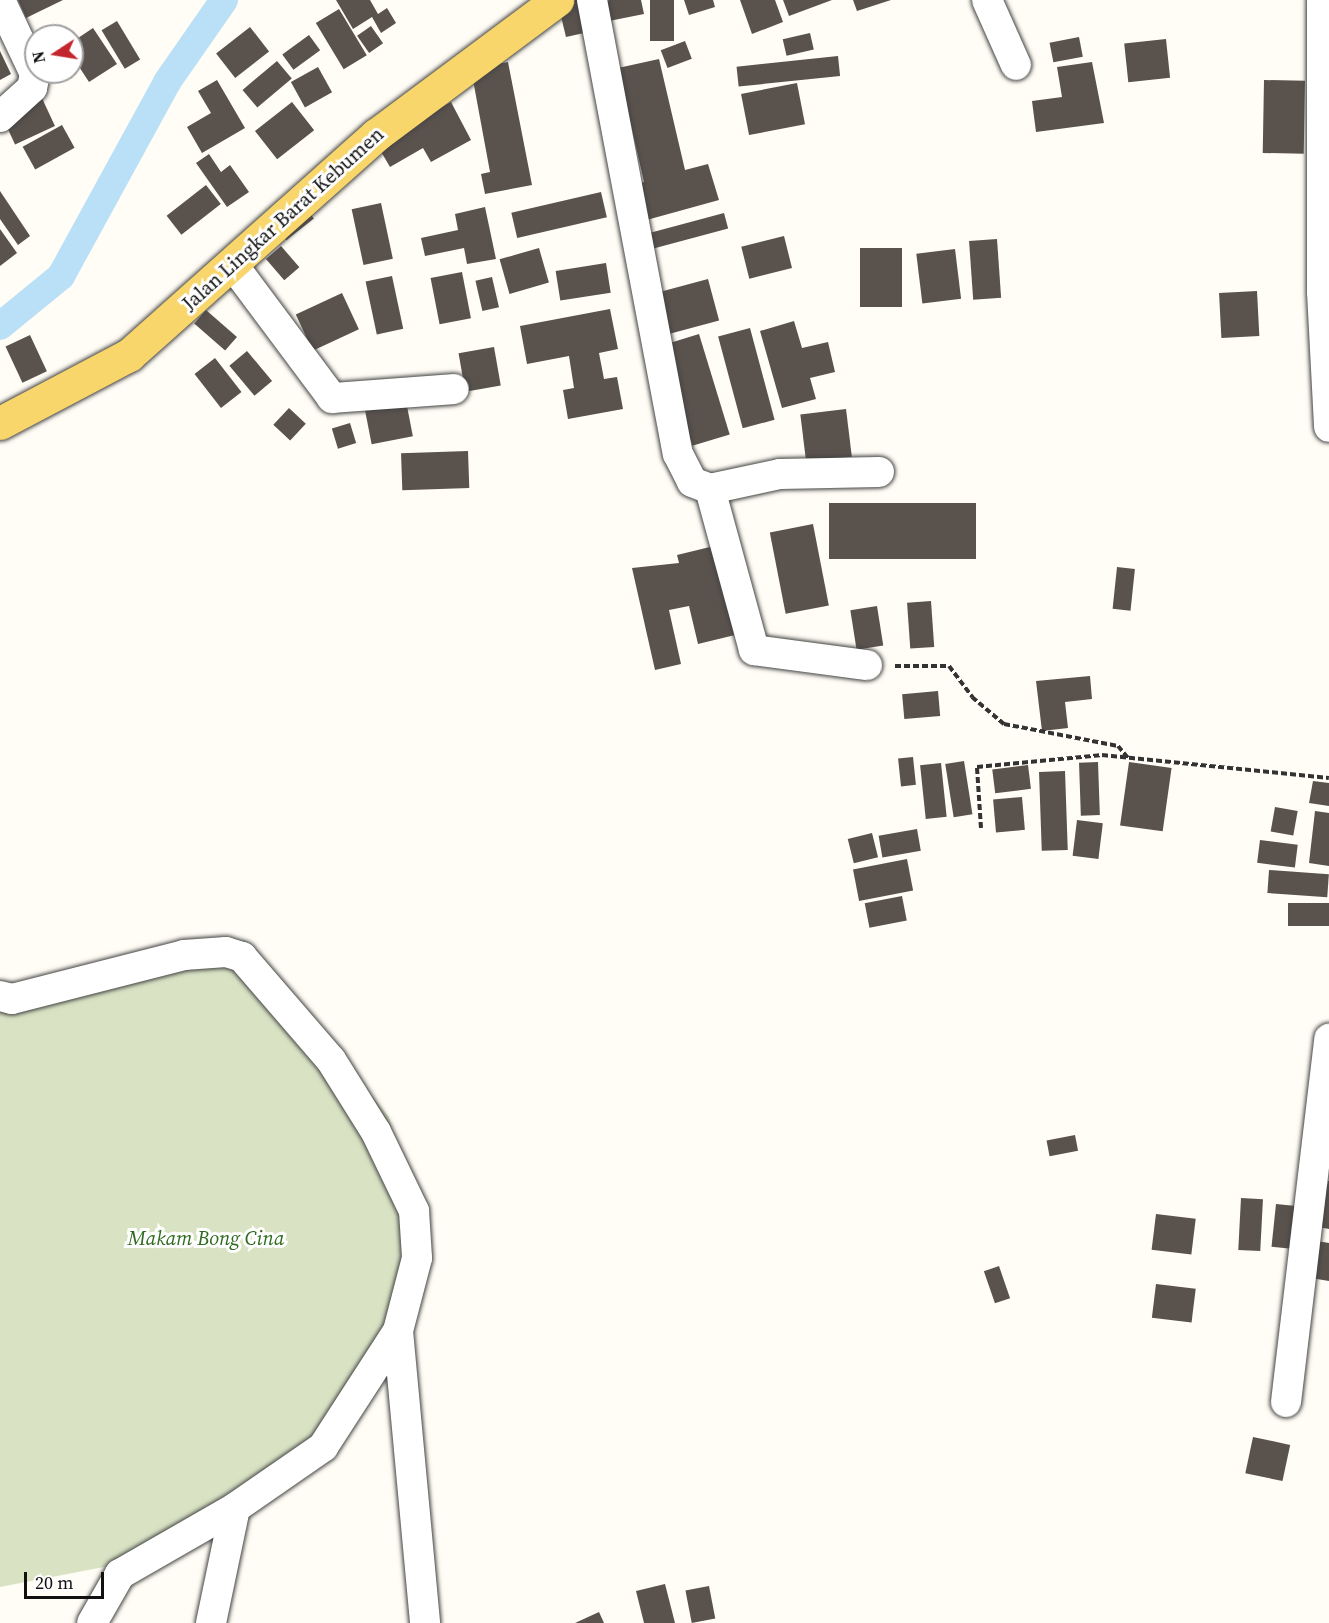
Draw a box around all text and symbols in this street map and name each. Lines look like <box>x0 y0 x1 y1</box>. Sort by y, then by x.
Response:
north arrow <box>24 24 84 84</box>
text: N <box>26 49 50 65</box>
street label: Jalan Lingkar Barat Kebumen <box>177 122 389 316</box>
park label: Makam Bong Cina <box>128 1226 284 1250</box>
scale bar <box>27 1560 106 1598</box>
text: 20 m <box>35 1570 73 1595</box>

